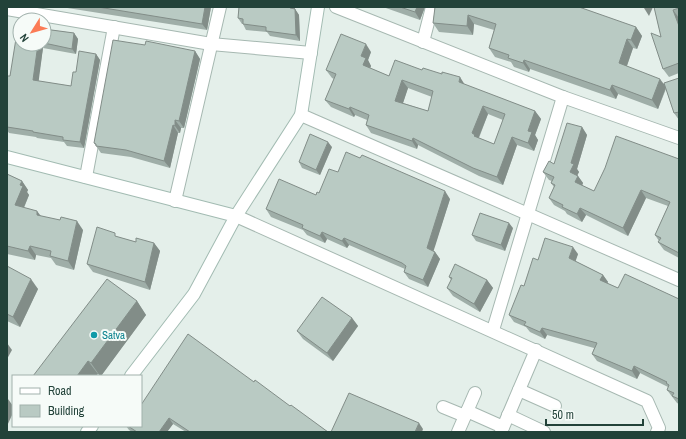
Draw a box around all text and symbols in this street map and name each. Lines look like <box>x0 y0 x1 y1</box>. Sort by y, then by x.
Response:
north arrow <box>12 12 52 52</box>
text: N <box>16 31 32 45</box>
place label: Satva <box>102 328 125 342</box>
marker: Satva <box>89 330 99 340</box>
legend <box>12 375 142 427</box>
text: Road <box>48 383 72 399</box>
scale bar <box>546 401 643 427</box>
text: Building <box>48 403 85 419</box>
text: 50 m <box>552 407 574 423</box>

